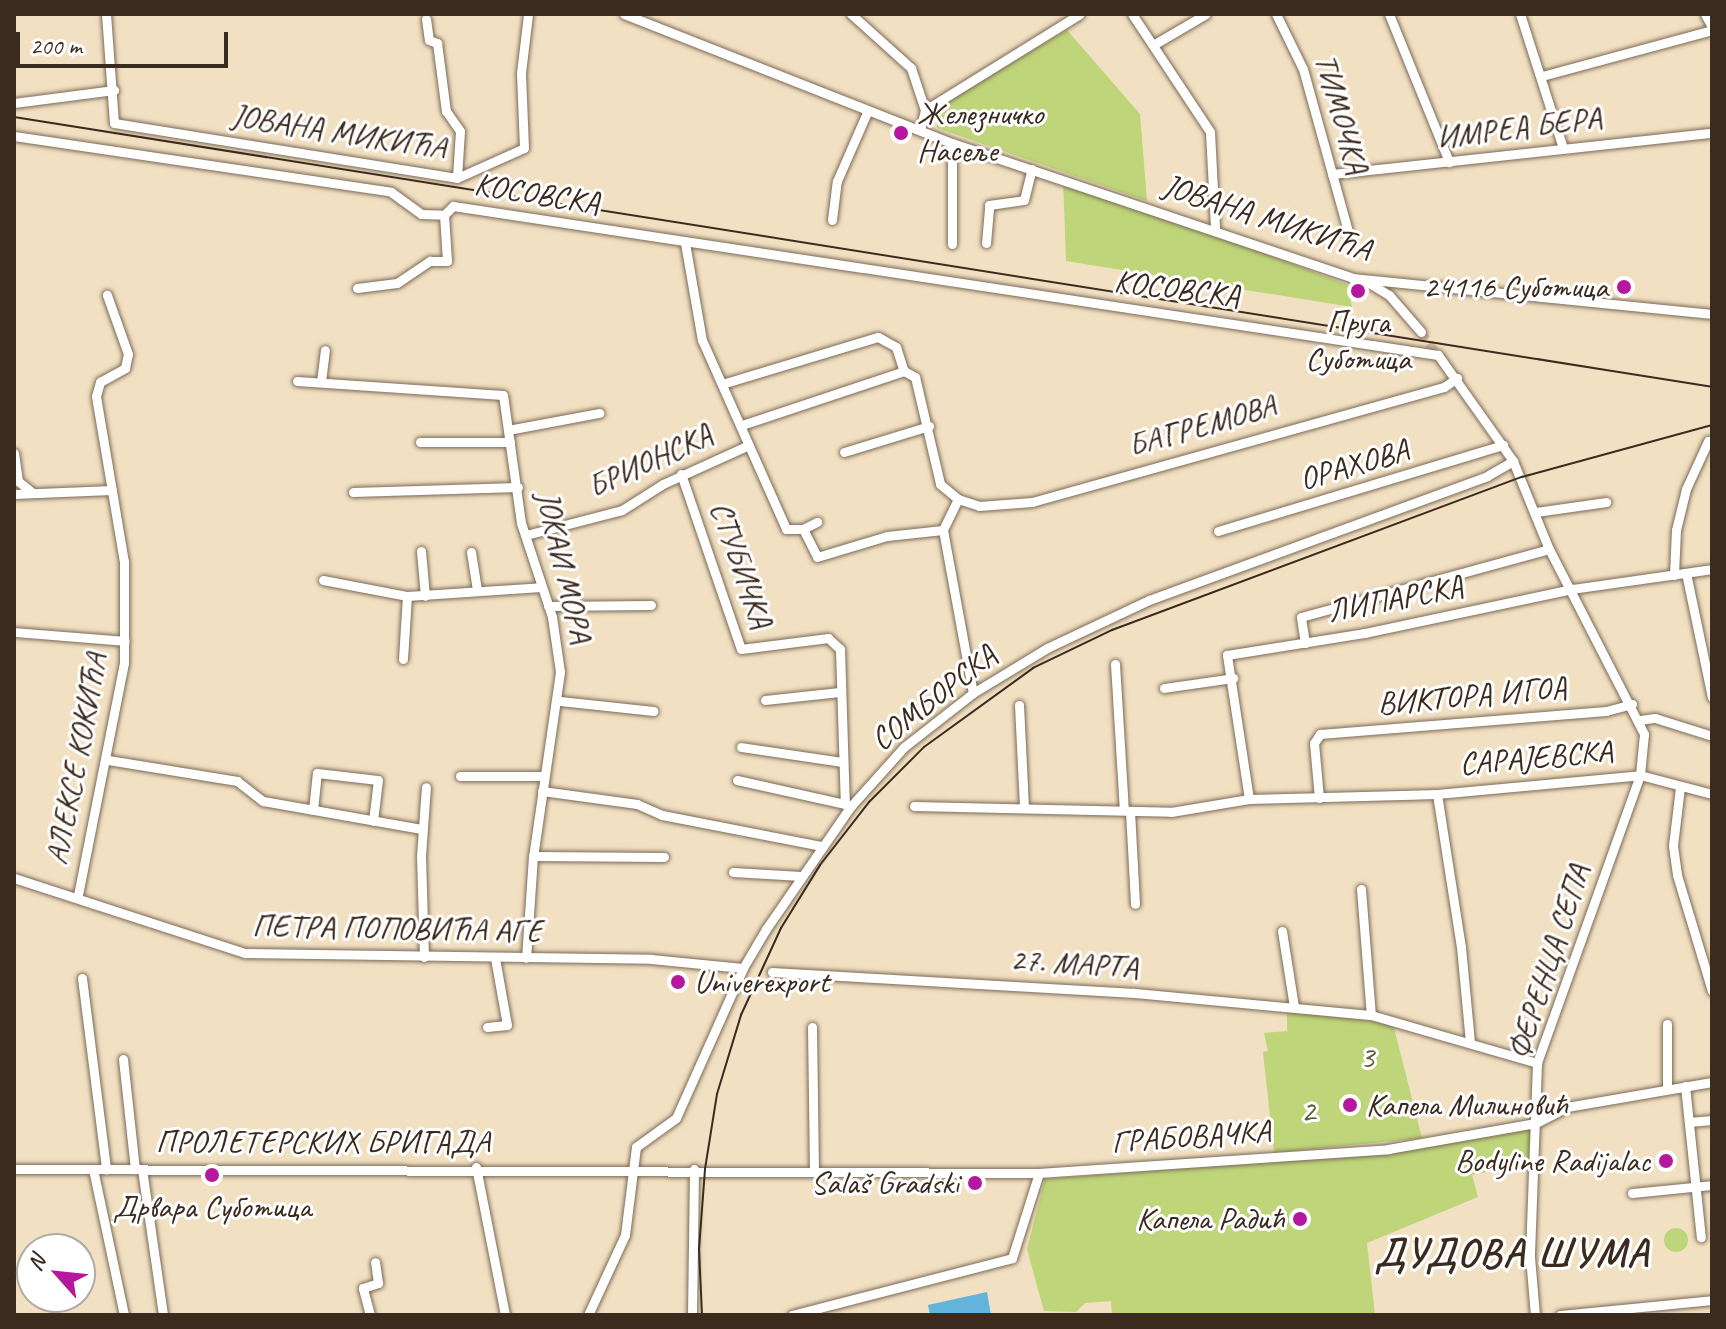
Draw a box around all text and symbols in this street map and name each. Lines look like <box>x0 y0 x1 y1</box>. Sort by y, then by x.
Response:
scale bar <box>20 16 232 66</box>
text: 200 m <box>30 31 82 61</box>
street label: ТИМОЧКА <box>1306 50 1376 178</box>
street label: ЈОВАНА МИКИЋА <box>229 96 449 168</box>
place label: Железничко Насеље <box>917 96 1043 171</box>
street label: ИМРЕА БЕРА <box>1435 99 1603 157</box>
marker: Железничко Насеље <box>892 124 910 142</box>
street label: КОСОВСКА <box>472 165 602 223</box>
street label: ЈОВАНА МИКИЋА <box>1158 166 1376 270</box>
street label: КОСОВСКА <box>1112 262 1242 316</box>
place label: 24116 Суботица <box>1423 268 1608 306</box>
marker: 24116 Суботица <box>1615 278 1633 296</box>
marker: Пруга Суботица <box>1349 282 1367 300</box>
place label: Пруга Суботица <box>1305 304 1411 379</box>
street label: БАГРЕМОВА <box>1124 387 1280 465</box>
street label: БРИОНСКА <box>582 416 718 506</box>
street label: ОРАХОВА <box>1295 431 1413 499</box>
street label: ЈОКАИ МОРА <box>528 488 600 646</box>
street label: СТУБИЧКА <box>701 497 781 633</box>
street label: ЛИПАРСКА <box>1324 567 1466 631</box>
street label: СОМБОРСКА <box>863 637 1005 759</box>
street label: АЛЕКСЕ КОКИЋА <box>38 650 116 868</box>
street label: ВИКТОРА ИГОА <box>1377 669 1567 723</box>
street label: САРАЈЕВСКА <box>1458 732 1614 784</box>
street label: ФЕРЕНЦА СЕПА <box>1500 860 1598 1064</box>
street label: ПЕТРА ПОПОВИЋА АГЕ <box>252 907 542 951</box>
street label: 27. МАРТА <box>1009 940 1139 988</box>
place label: Univerexport <box>694 963 829 1001</box>
marker: Univerexport <box>669 973 687 991</box>
park label: 3 <box>1360 1038 1374 1076</box>
place label: Капела Милиновић <box>1366 1086 1568 1124</box>
park label: 2 <box>1301 1092 1315 1130</box>
marker: Капела Милиновић <box>1341 1096 1359 1114</box>
street label: ГРАБОВАЧКА <box>1110 1112 1272 1162</box>
street label: ПРОЛЕТЕРСКИХ БРИГАДА <box>157 1123 489 1161</box>
place label: Bodyline Radijalac <box>1455 1142 1650 1180</box>
marker: Bodyline Radijalac <box>1657 1152 1675 1170</box>
place label: Salaš Gradski <box>811 1164 959 1202</box>
marker: Дрвара Суботица <box>203 1166 221 1184</box>
marker: Salaš Gradski <box>966 1174 984 1192</box>
place label: Дрвара Суботица <box>114 1188 310 1226</box>
place label: Капела Радић <box>1135 1200 1284 1238</box>
marker: Капела Радић <box>1291 1210 1309 1228</box>
district label: ДУДОВА ШУМА <box>1367 1229 1657 1277</box>
north arrow <box>16 1233 96 1313</box>
text: N <box>21 1251 52 1275</box>

